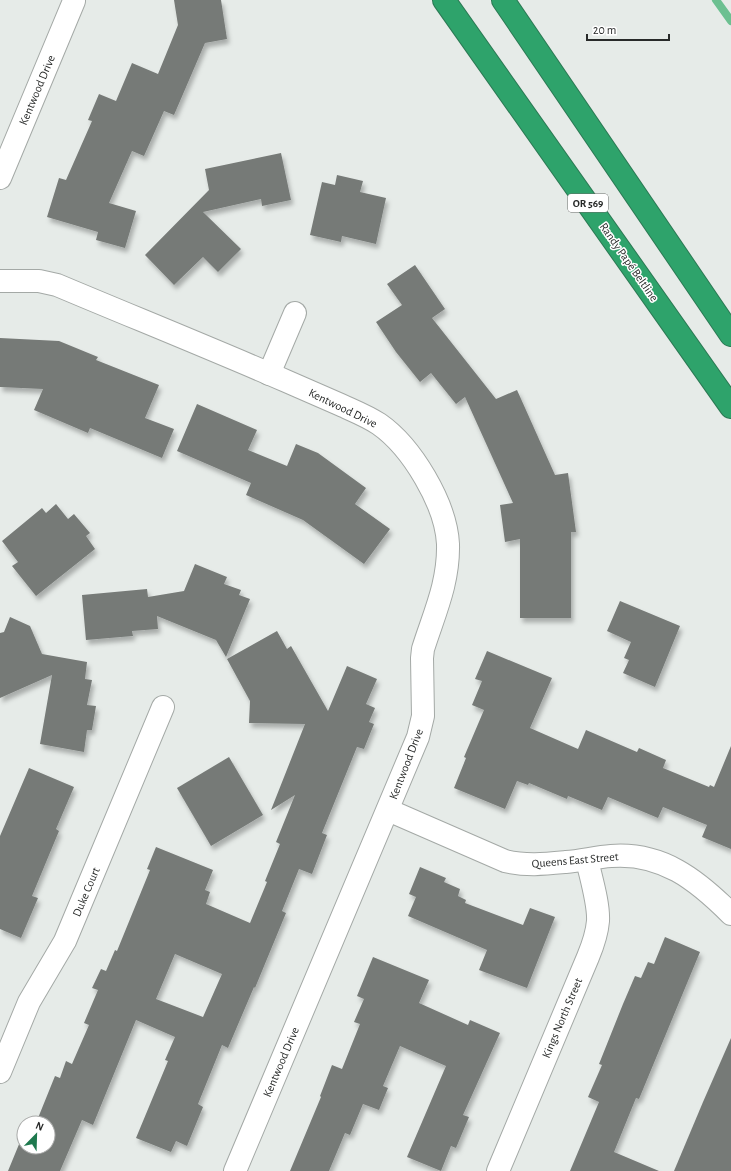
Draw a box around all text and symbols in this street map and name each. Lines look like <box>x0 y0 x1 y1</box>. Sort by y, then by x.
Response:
scale bar <box>587 16 669 42</box>
text: 20 m <box>593 24 616 36</box>
street label: Kentwood Drive <box>17 53 57 127</box>
road number: OR 569 <box>568 194 608 212</box>
street label: Randy Papé Beltline <box>597 221 660 304</box>
street label: Kentwood Drive <box>307 386 379 430</box>
street label: Kentwood Drive <box>387 727 425 801</box>
street label: Queens East Street <box>531 850 619 871</box>
street label: Duke Court <box>70 865 102 918</box>
street label: Kings North Street <box>540 976 584 1060</box>
street label: Kentwood Drive <box>261 1025 301 1099</box>
north arrow <box>16 1115 56 1155</box>
text: N <box>34 1120 45 1133</box>

